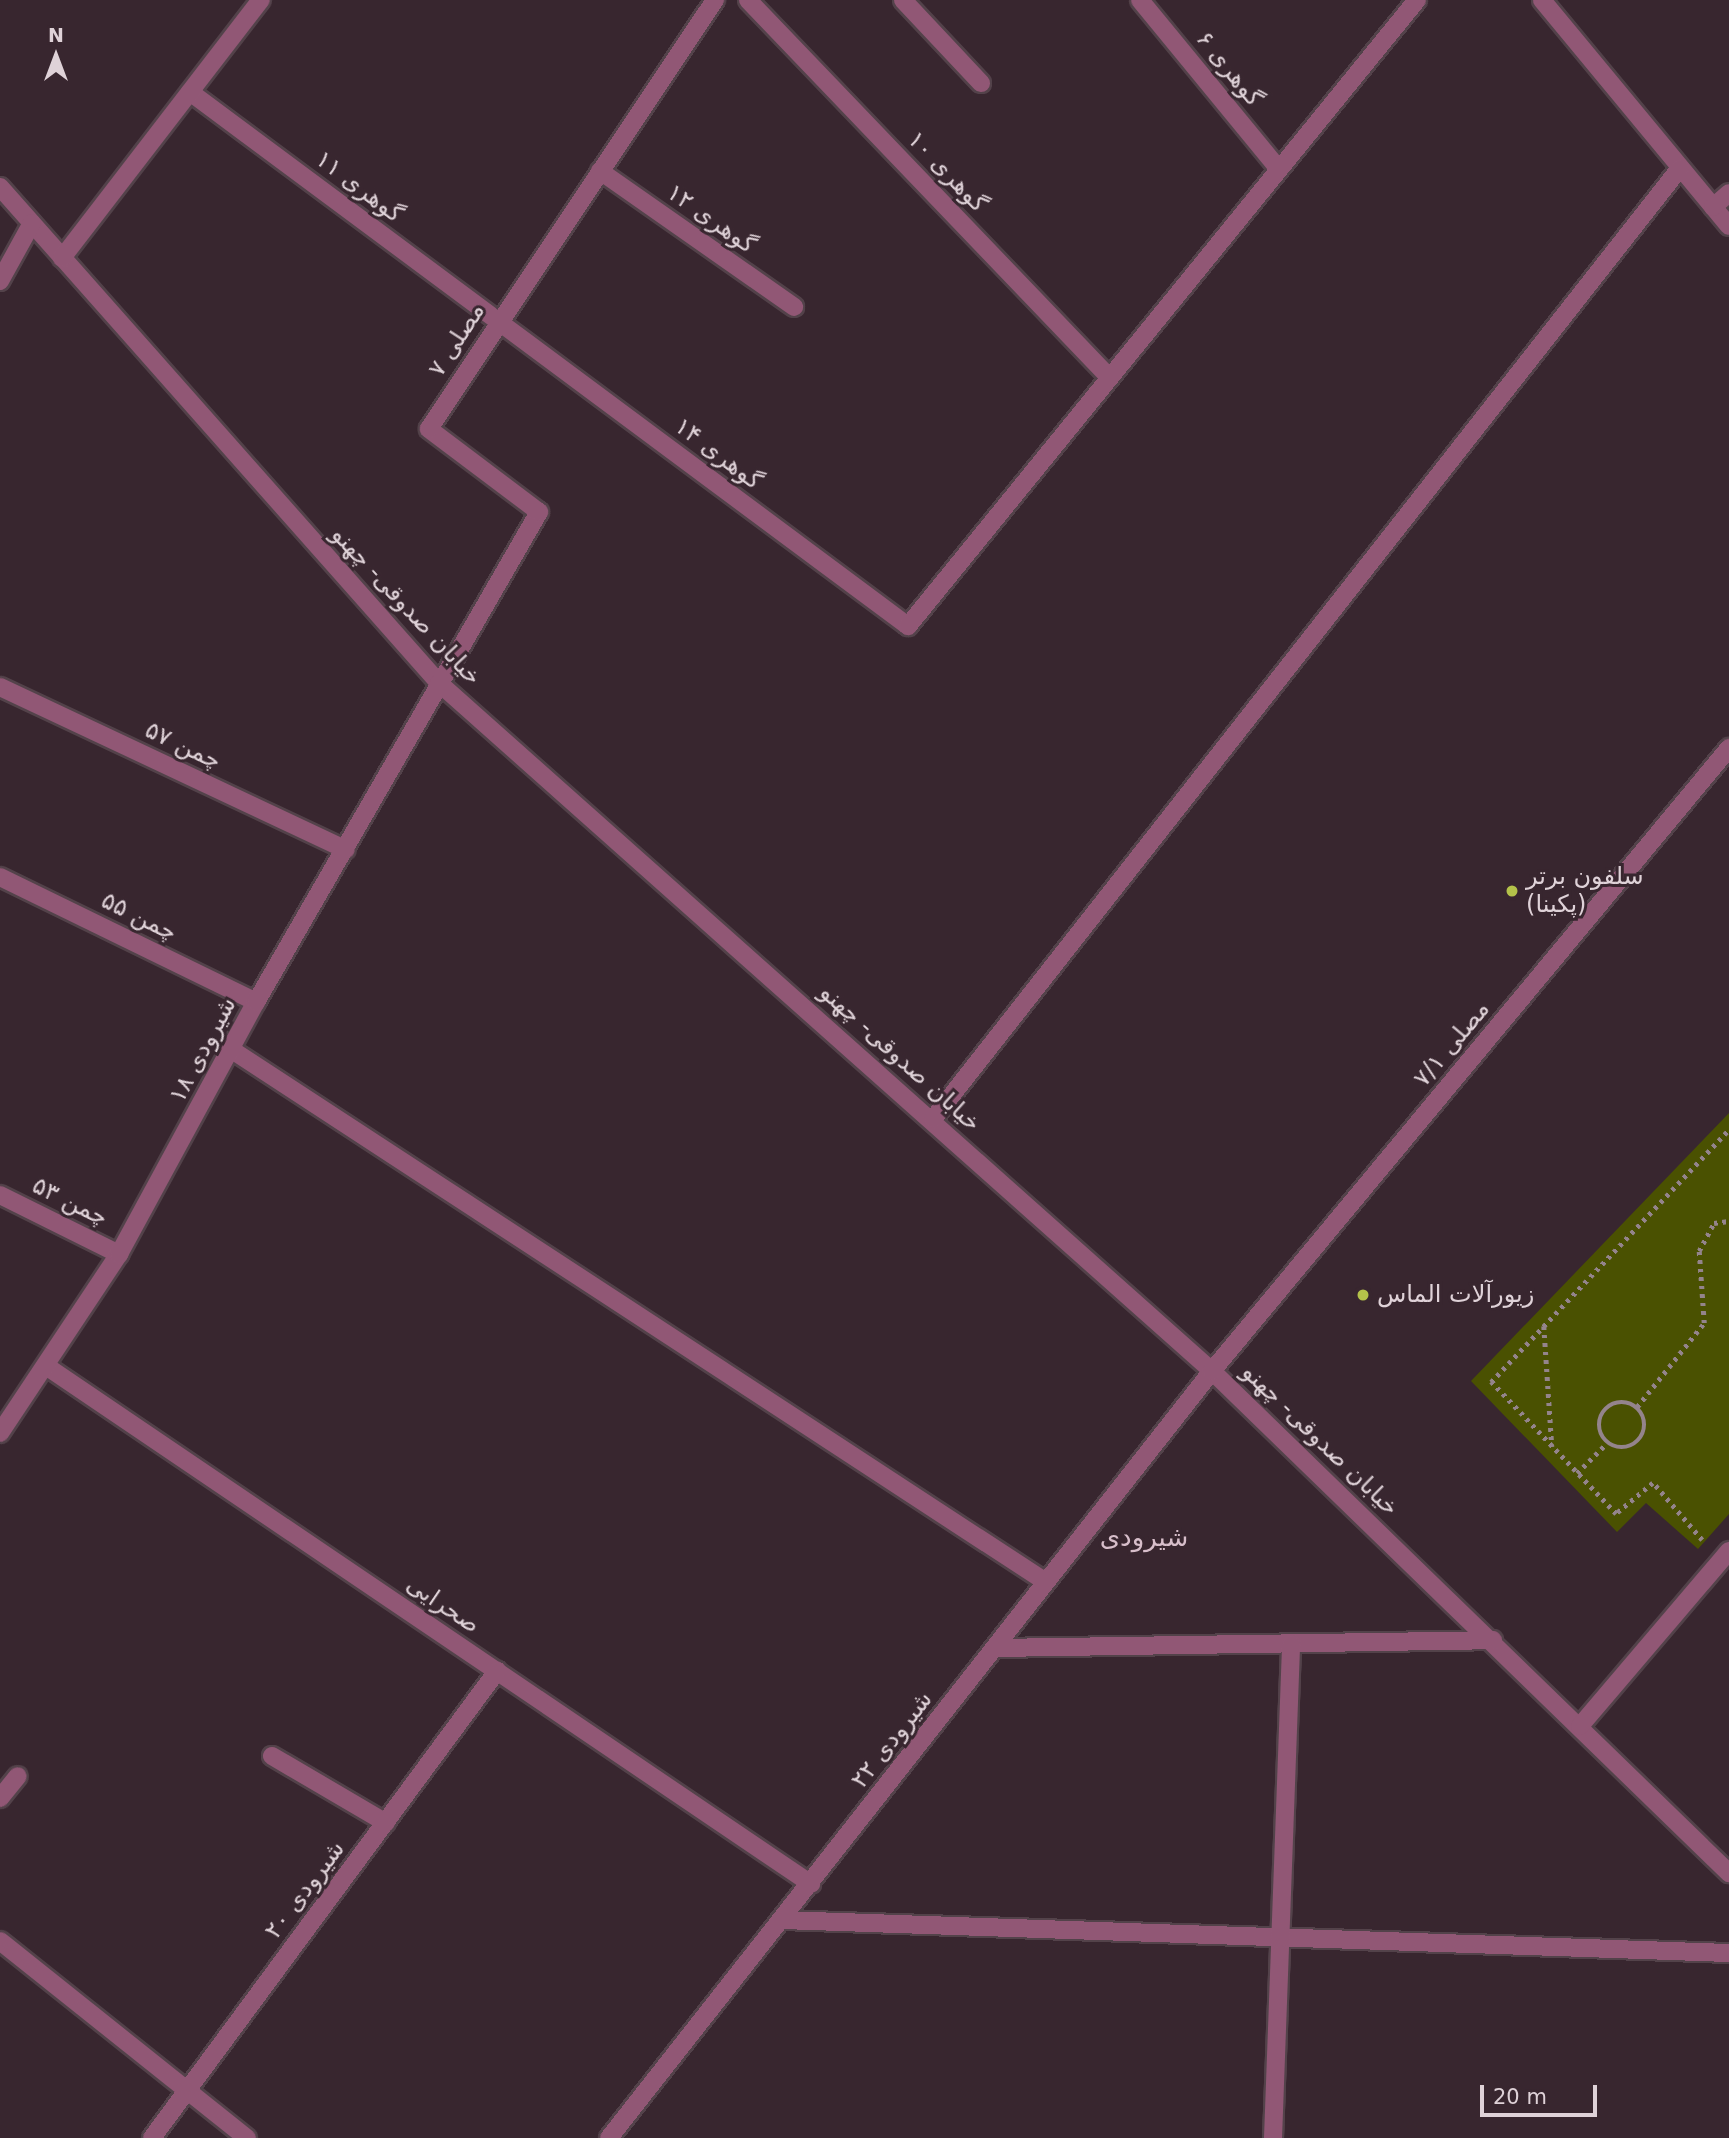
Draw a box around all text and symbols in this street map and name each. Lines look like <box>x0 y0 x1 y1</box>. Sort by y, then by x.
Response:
north arrow <box>21 21 91 91</box>
text: N <box>48 24 64 46</box>
street label: گوهری ۶ <box>1190 25 1268 113</box>
street label: گوهری ۱۰ <box>901 125 993 219</box>
street label: گوهری ۱۱ <box>310 145 408 229</box>
street label: گوهری ۱۲ <box>661 178 761 260</box>
street label: مصلی ۷ <box>423 298 491 382</box>
street label: گوهری ۱۴ <box>669 412 767 496</box>
street label: خیابان صدوقی- چهنو <box>325 521 487 691</box>
street label: چمن ۵۷ <box>140 716 226 776</box>
place label: سلفون برتر (پکینا) <box>1526 863 1644 919</box>
marker: سلفون برتر (پکینا) <box>1504 883 1520 899</box>
street label: چمن ۵۵ <box>97 886 181 948</box>
street label: خیابان صدوقی- چهنو <box>814 978 986 1138</box>
street label: شیرودی ۱۸ <box>163 992 243 1108</box>
street label: مصلی ۷/۱ <box>1408 995 1496 1093</box>
street label: چمن ۵۳ <box>28 1171 112 1233</box>
place label: زیورآلات الماس <box>1377 1281 1534 1309</box>
marker: زیورآلات الماس <box>1355 1287 1371 1303</box>
street label: خیابان صدوقی- چهنو <box>1236 1358 1404 1522</box>
district label: شیرودی <box>1100 1522 1188 1554</box>
street label: صحرایی <box>401 1570 485 1640</box>
street label: شیرودی ۲۲ <box>845 1686 939 1794</box>
street label: شیرودی ۲۰ <box>259 1835 351 1945</box>
scale bar <box>1484 2072 1601 2116</box>
text: 20 m <box>1493 2085 1547 2109</box>

